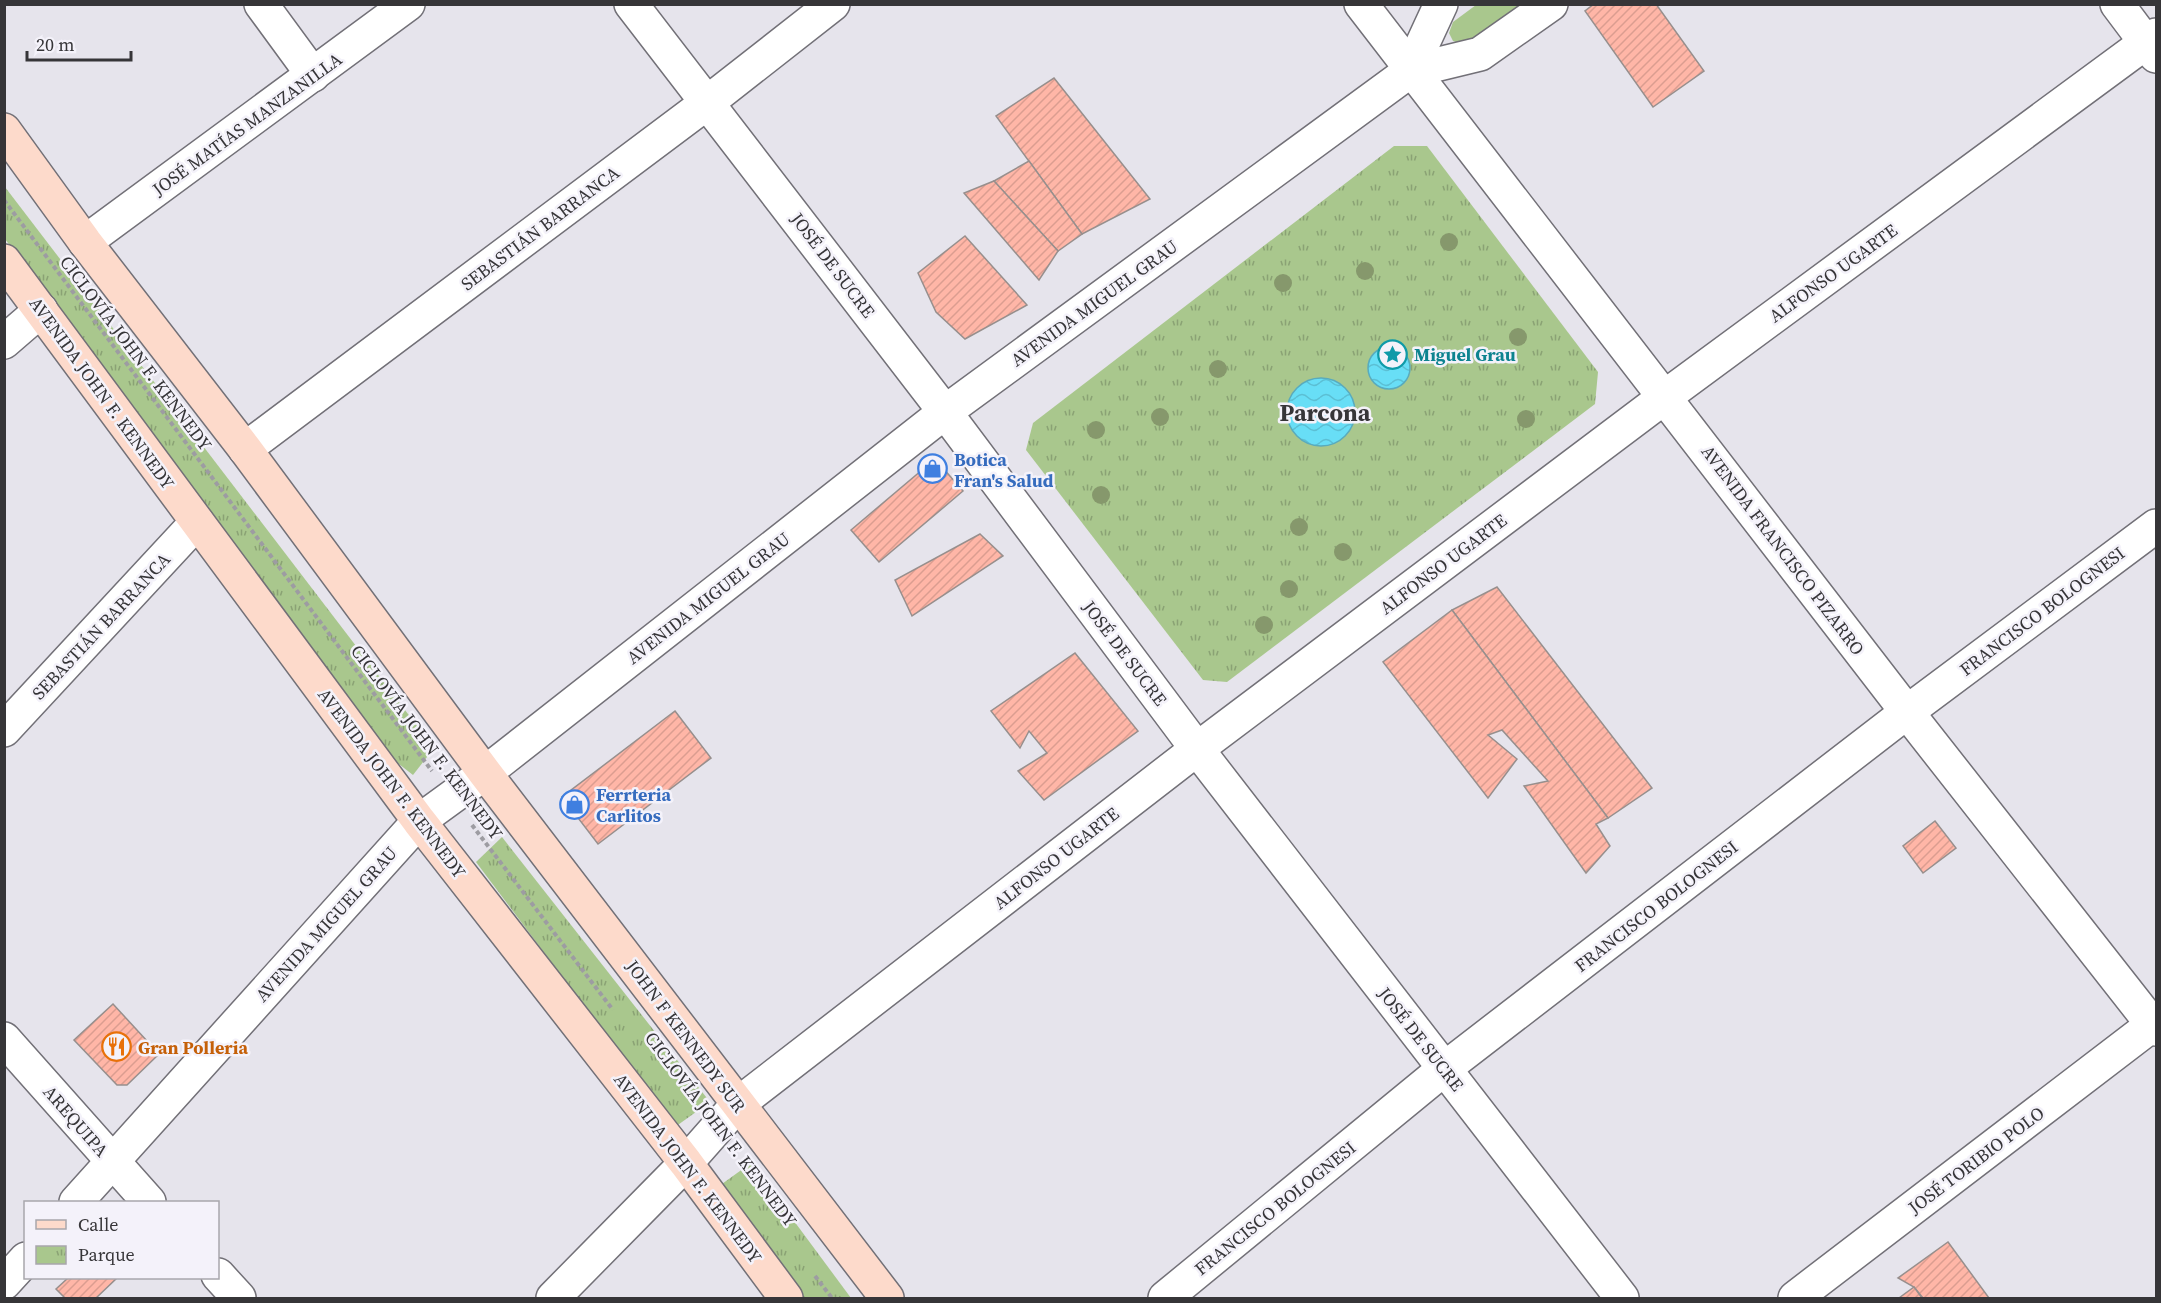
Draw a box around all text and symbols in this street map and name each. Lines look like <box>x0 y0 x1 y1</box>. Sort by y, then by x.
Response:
scale bar <box>27 24 130 62</box>
text: 20 m <box>36 32 74 57</box>
street label: JOSÉ MATÍAS MANZANILLA <box>146 47 347 202</box>
street label: SEBASTIÁN BARRANCA <box>456 160 624 296</box>
street label: JOSÉ DE SUCRE <box>785 206 881 323</box>
street label: ALFONSO UGARTE <box>1764 218 1902 328</box>
street label: AVENIDA MIGUEL GRAU <box>1005 234 1183 372</box>
street label: CICLOVÍA JOHN F. KENNEDY <box>54 250 218 456</box>
street label: AVENIDA JOHN F. KENNEDY <box>24 292 181 495</box>
place icon: Miguel Grau <box>1377 338 1409 370</box>
place label: Miguel Grau <box>1414 342 1516 367</box>
district label: Parcona <box>1280 396 1371 429</box>
street label: AVENIDA FRANCISCO PIZARRO <box>1696 440 1870 660</box>
place label: Botica Fran's Salud <box>954 447 1054 493</box>
shop icon: Botica Fran's Salud <box>917 453 949 485</box>
street label: ALFONSO UGARTE <box>1374 508 1512 620</box>
street label: AVENIDA MIGUEL GRAU <box>621 526 795 670</box>
street label: FRANCISCO BOLOGNESI <box>1954 541 2130 681</box>
street label: SEBASTIÁN BARRANCA <box>26 547 176 705</box>
street label: JOSÉ DE SUCRE <box>1077 594 1173 711</box>
street label: CICLOVÍA JOHN F. KENNEDY <box>345 639 509 845</box>
street label: AVENIDA JOHN F. KENNEDY <box>312 683 472 884</box>
place label: Ferrteria Carlitos <box>596 782 671 828</box>
shop icon: Ferrteria Carlitos <box>559 788 591 820</box>
street label: ALFONSO UGARTE <box>988 801 1124 915</box>
street label: FRANCISCO BOLOGNESI <box>1569 834 1743 978</box>
street label: AVENIDA MIGUEL GRAU <box>249 841 403 1007</box>
street label: JOHN F KENNEDY SUR <box>620 954 752 1118</box>
street label: JOSÉ DE SUCRE <box>1372 981 1470 1096</box>
street label: CICLOVÍA JOHN F. KENNEDY <box>639 1026 803 1232</box>
restaurant icon: Gran Polleria <box>101 1031 133 1063</box>
place label: Gran Polleria <box>138 1035 248 1060</box>
street label: AVENIDA JOHN F. KENNEDY <box>608 1068 768 1269</box>
street label: AREQUIPA <box>38 1080 114 1162</box>
street label: JOSÉ TORIBIO POLO <box>1902 1101 2049 1220</box>
street label: FRANCISCO BOLOGNESI <box>1189 1135 1361 1281</box>
legend <box>24 1201 219 1279</box>
text: Calle <box>78 1212 118 1237</box>
text: Parque <box>78 1242 135 1267</box>

